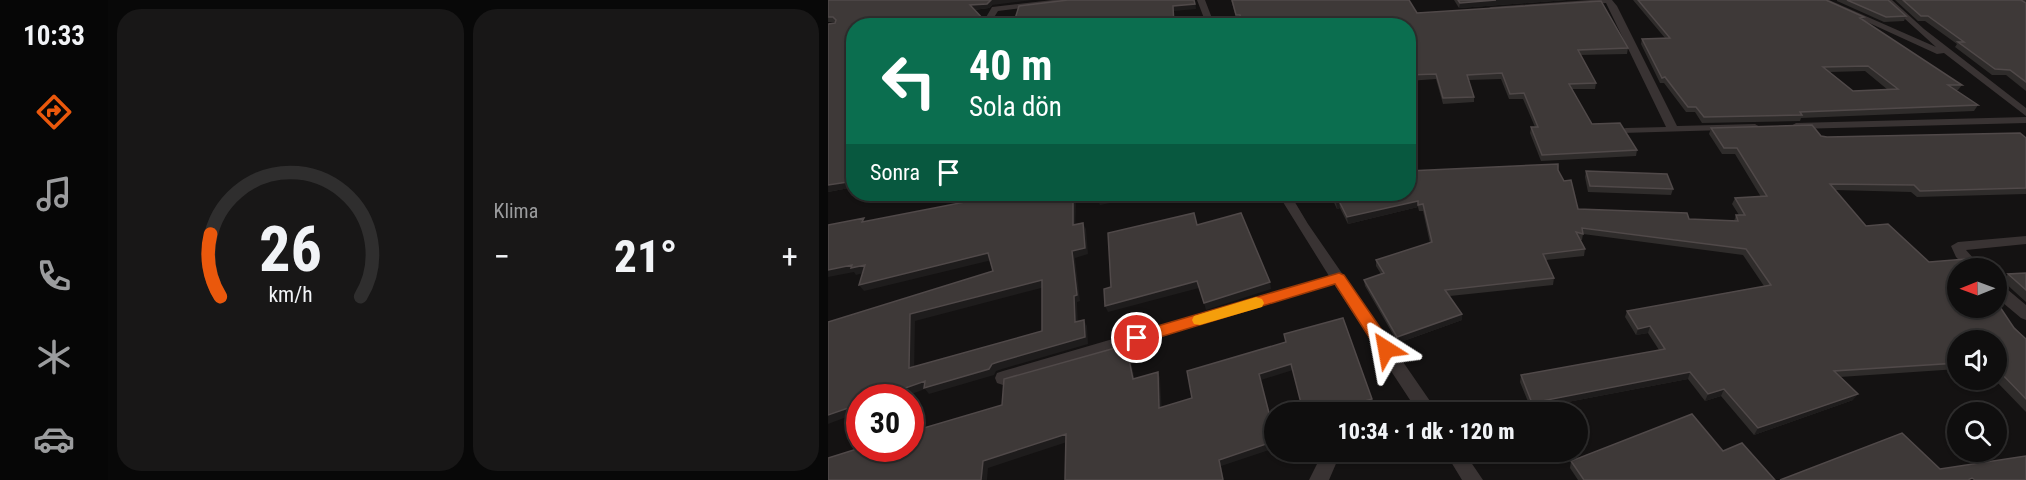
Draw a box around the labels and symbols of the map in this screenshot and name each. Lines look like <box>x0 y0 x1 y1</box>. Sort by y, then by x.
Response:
north arrow <box>1947 258 2007 318</box>
pin <box>1111 312 1162 363</box>
position arrow <box>1354 317 1418 381</box>
speed limit sign: 30 <box>846 384 924 462</box>

